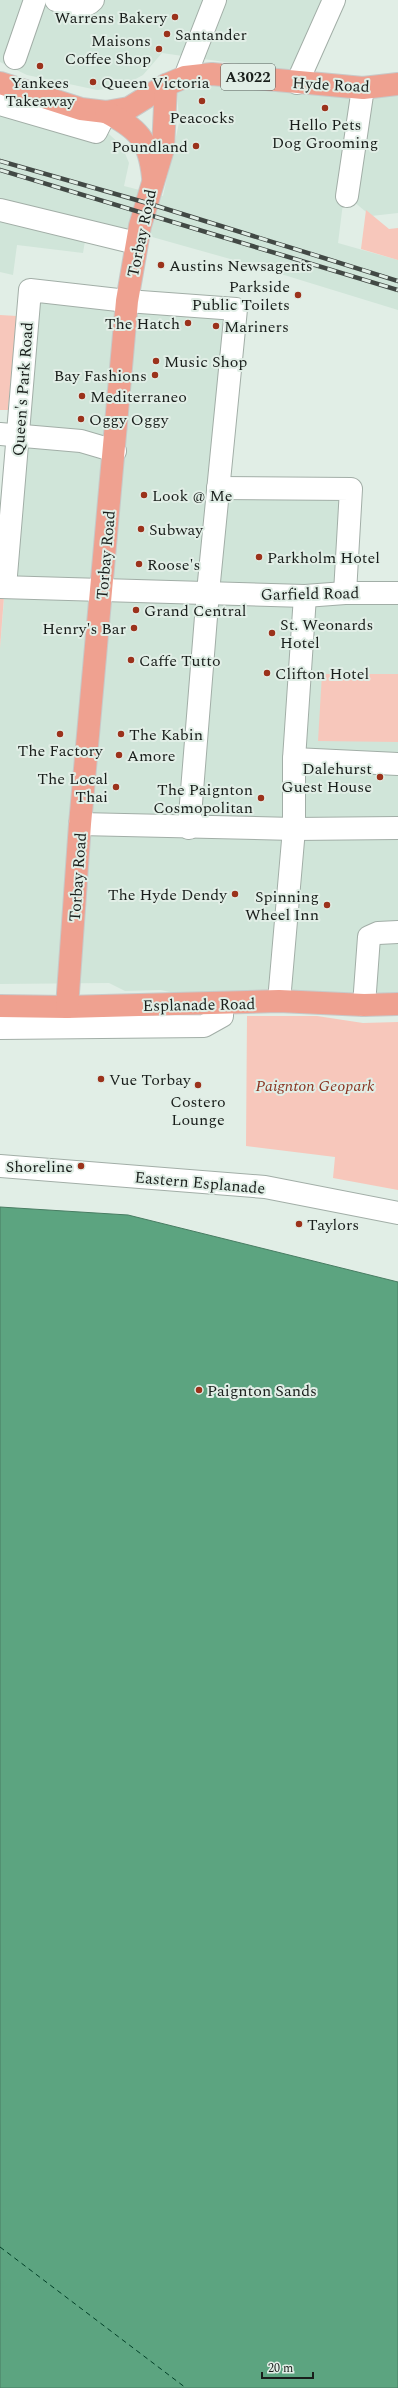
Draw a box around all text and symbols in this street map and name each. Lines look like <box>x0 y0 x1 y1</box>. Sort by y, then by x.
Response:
place label: Warrens Bakery <box>54 6 168 30</box>
marker: Warrens Bakery <box>170 12 180 22</box>
place label: Santander <box>175 23 247 47</box>
place label: Maisons Coffee Shop <box>65 29 151 71</box>
marker: Santander <box>162 29 172 39</box>
marker: Maisons Coffee Shop <box>154 44 164 54</box>
marker: Yankees Takeaway <box>35 61 45 71</box>
road number: A3022 <box>221 64 275 90</box>
place label: Yankees Takeaway <box>5 71 76 113</box>
place label: Queen Victoria <box>101 71 210 95</box>
street label: Hyde Road <box>292 71 370 99</box>
marker: Queen Victoria <box>88 77 98 87</box>
marker: Peacocks <box>197 96 207 106</box>
marker: Hello Pets Dog Grooming <box>320 103 330 113</box>
place label: Peacocks <box>169 106 235 130</box>
place label: Hello Pets Dog Grooming <box>272 113 378 155</box>
place label: Poundland <box>111 135 188 159</box>
marker: Poundland <box>191 141 201 151</box>
street label: Torbay Road <box>121 187 163 279</box>
place label: Austins Newsagents <box>169 254 313 278</box>
marker: Austins Newsagents <box>156 260 166 270</box>
place label: Parkside Public Toilets <box>192 275 290 317</box>
marker: Parkside Public Toilets <box>293 290 303 300</box>
place label: The Hatch <box>105 312 180 336</box>
place label: Mariners <box>224 315 289 339</box>
marker: The Hatch <box>183 318 193 328</box>
street label: Queen's Park Road <box>6 321 40 457</box>
marker: Mariners <box>211 321 221 331</box>
place label: Music Shop <box>164 350 247 374</box>
marker: Music Shop <box>151 356 161 366</box>
place label: Bay Fashions <box>54 364 147 388</box>
marker: Bay Fashions <box>150 370 160 380</box>
place label: Mediterraneo <box>90 385 187 409</box>
marker: Mediterraneo <box>77 391 87 401</box>
place label: Oggy Oggy <box>89 408 170 432</box>
marker: Oggy Oggy <box>76 414 86 424</box>
place label: Look @ Me <box>152 484 233 508</box>
marker: Look @ Me <box>139 490 149 500</box>
street label: Torbay Road <box>90 509 122 601</box>
place label: Subway <box>149 518 204 542</box>
marker: Subway <box>136 524 146 534</box>
place label: Parkholm Hotel <box>267 546 380 570</box>
marker: Parkholm Hotel <box>254 552 264 562</box>
place label: Roose's <box>147 553 201 577</box>
marker: Roose's <box>134 559 144 569</box>
street label: Garfield Road <box>261 581 360 607</box>
place label: Grand Central <box>144 599 246 623</box>
marker: Grand Central <box>131 605 141 615</box>
place label: St. Weonards Hotel <box>280 613 373 655</box>
place label: Henry's Bar <box>42 617 126 641</box>
marker: Henry's Bar <box>129 623 139 633</box>
marker: St. Weonards Hotel <box>267 628 277 638</box>
place label: Caffe Tutto <box>139 649 221 673</box>
marker: Caffe Tutto <box>126 655 136 665</box>
place label: Clifton Hotel <box>275 662 369 686</box>
marker: Clifton Hotel <box>262 668 272 678</box>
place label: The Kabin <box>129 723 203 747</box>
marker: The Factory <box>55 729 65 739</box>
marker: The Kabin <box>116 729 126 739</box>
place label: The Factory <box>17 739 104 763</box>
place label: Amore <box>127 744 176 768</box>
marker: Amore <box>114 750 124 760</box>
place label: Dalehurst Guest House <box>281 757 372 799</box>
place label: The Local Thai <box>37 767 108 809</box>
marker: Dalehurst Guest House <box>375 772 385 782</box>
place label: The Paignton Cosmopolitan <box>153 778 253 820</box>
marker: The Local Thai <box>111 782 121 792</box>
marker: The Paignton Cosmopolitan <box>256 793 266 803</box>
street label: Torbay Road <box>63 832 93 923</box>
place label: The Hyde Dendy <box>108 883 228 907</box>
place label: Spinning Wheel Inn <box>245 885 319 927</box>
marker: The Hyde Dendy <box>230 889 240 899</box>
marker: Spinning Wheel Inn <box>322 900 332 910</box>
street label: Esplanade Road <box>142 992 256 1018</box>
place label: Vue Torbay <box>109 1068 192 1092</box>
marker: Vue Torbay <box>96 1074 106 1084</box>
park label: Paignton Geopark <box>256 1074 375 1098</box>
marker: Costero Lounge <box>193 1080 203 1090</box>
place label: Costero Lounge <box>170 1090 226 1132</box>
place label: Shoreline <box>6 1155 73 1179</box>
marker: Shoreline <box>76 1161 86 1171</box>
street label: Eastern Esplanade <box>134 1165 266 1201</box>
place label: Taylors <box>307 1213 359 1237</box>
marker: Taylors <box>294 1219 304 1229</box>
place label: Paignton Sands <box>207 1379 317 1403</box>
marker: Paignton Sands <box>194 1385 204 1395</box>
scale bar <box>262 2354 313 2380</box>
text: 20 m <box>268 2359 293 2378</box>

